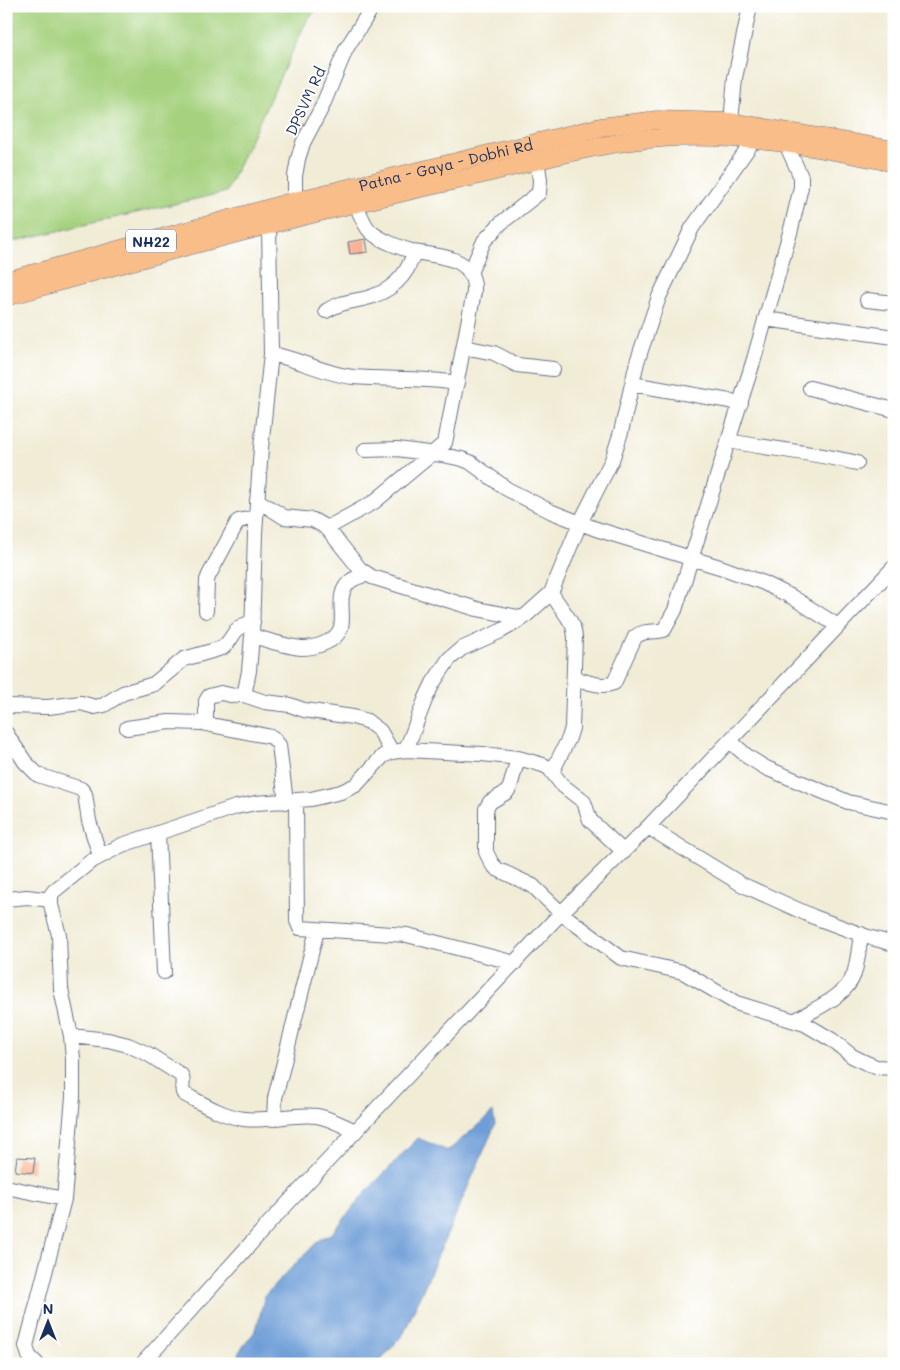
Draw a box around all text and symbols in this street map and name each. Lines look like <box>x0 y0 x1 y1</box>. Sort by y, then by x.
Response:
street label: DPSVM Rd <box>280 63 330 139</box>
street label: Patna - Gaya - Dobhi Rd <box>357 134 535 195</box>
road number: NH22 <box>126 230 176 252</box>
north arrow <box>22 1298 72 1348</box>
text: N <box>43 1299 53 1318</box>

